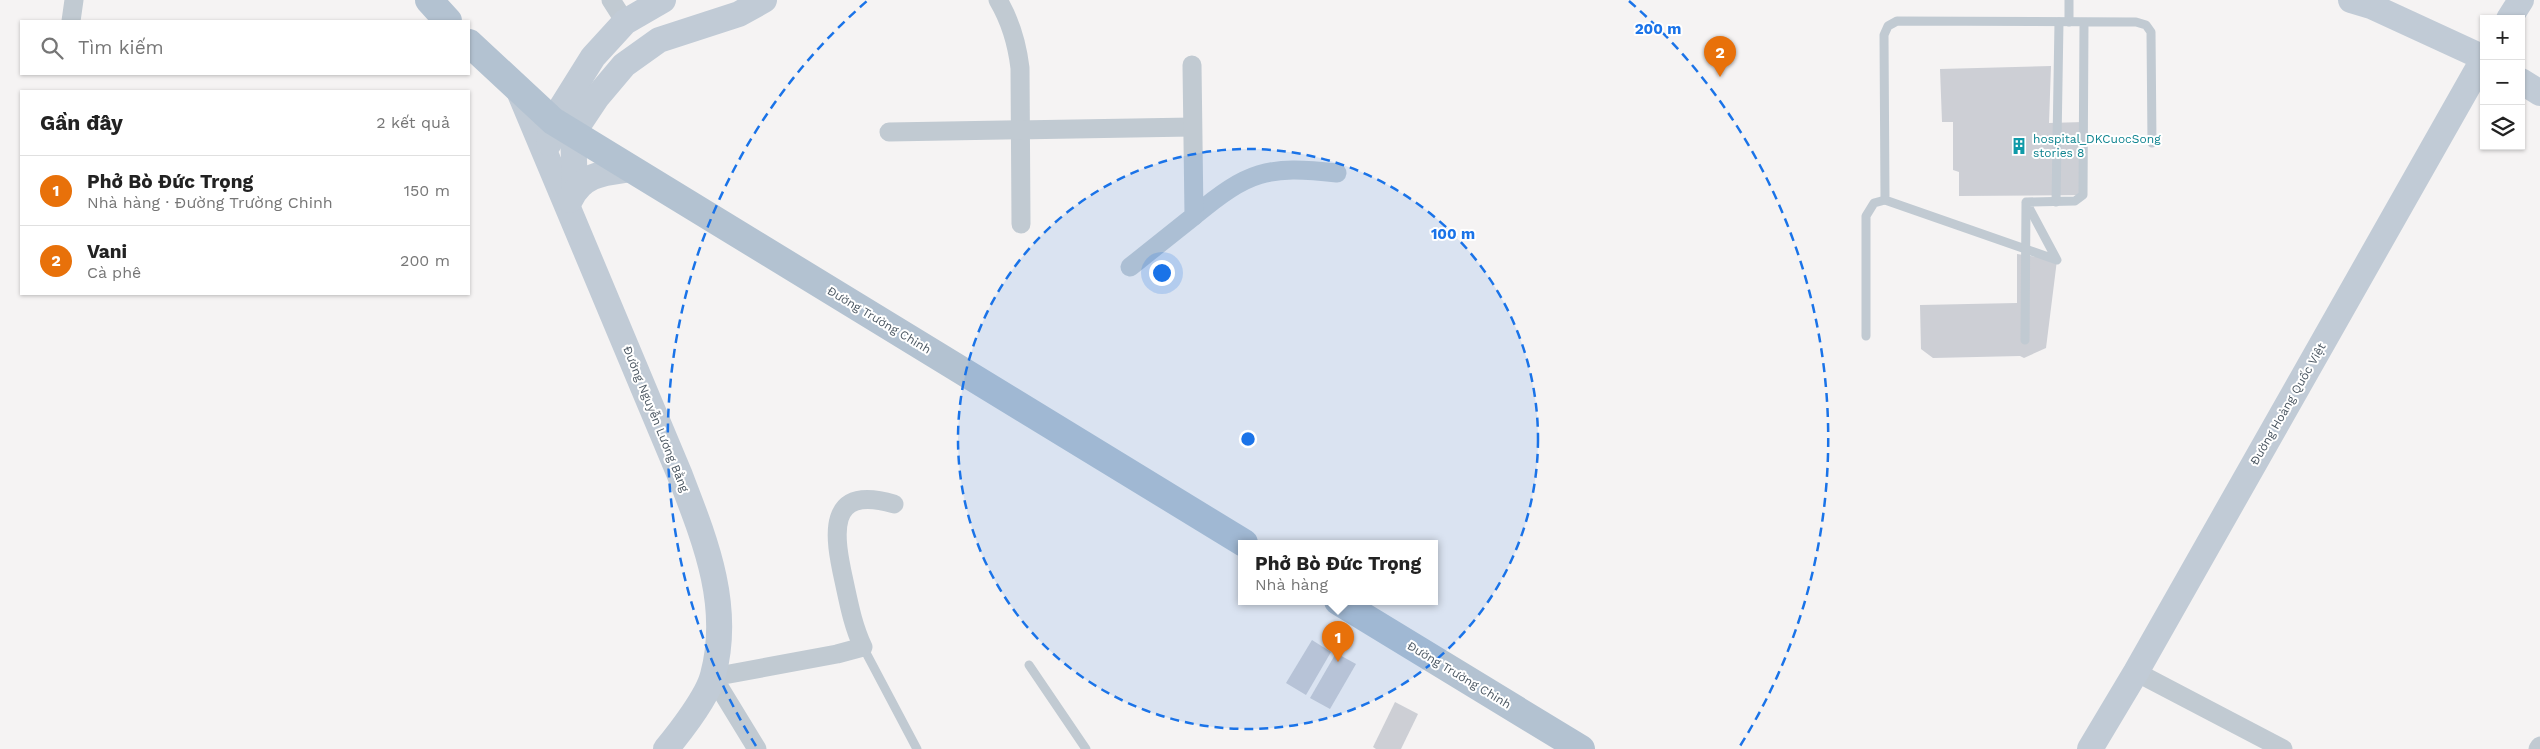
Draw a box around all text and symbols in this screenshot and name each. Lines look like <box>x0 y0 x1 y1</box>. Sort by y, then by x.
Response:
map controls <box>2480 15 2525 150</box>
button: + <box>2480 15 2525 60</box>
search box <box>20 20 470 75</box>
text: 200 m <box>1635 20 1681 38</box>
icon: search <box>38 34 66 62</box>
text: Tìm kiếm <box>78 36 164 59</box>
pin: 2 <box>1704 36 1736 77</box>
button: − <box>2480 60 2525 105</box>
button: layers <box>2480 105 2525 150</box>
text: Gần đây <box>40 110 123 135</box>
text: 2 kết quả <box>376 113 450 132</box>
place label: hospital_DKCuocSong stories 8 <box>2033 132 2161 160</box>
building icon: hospital_DKCuocSong stories 8 <box>2009 136 2029 156</box>
text: Phở Bò Đức Trọng <box>87 170 253 193</box>
text: 1 <box>53 181 59 200</box>
text: 150 m <box>404 181 450 200</box>
text: Nhà hàng · Đường Trường Chinh <box>87 193 333 212</box>
text: 100 m <box>1431 225 1475 243</box>
text: Vani <box>87 240 127 263</box>
text: 2 <box>51 251 61 270</box>
text: 200 m <box>400 251 450 270</box>
your location <box>1149 260 1175 286</box>
text: Cà phê <box>87 263 141 282</box>
street label: Đường Trường Chinh <box>825 283 933 357</box>
street label: Đường Hoàng Quốc Việt <box>2247 340 2329 468</box>
street label: Đường Nguyễn Lương Bằng <box>620 344 692 495</box>
centre of rings <box>1239 430 1257 448</box>
popup <box>1238 540 1438 605</box>
text: Phở Bò Đức Trọng <box>1255 552 1421 575</box>
text: Nhà hàng <box>1255 575 1328 594</box>
pin: 1 <box>1322 621 1354 662</box>
street label: Đường Trường Chinh <box>1405 638 1513 712</box>

